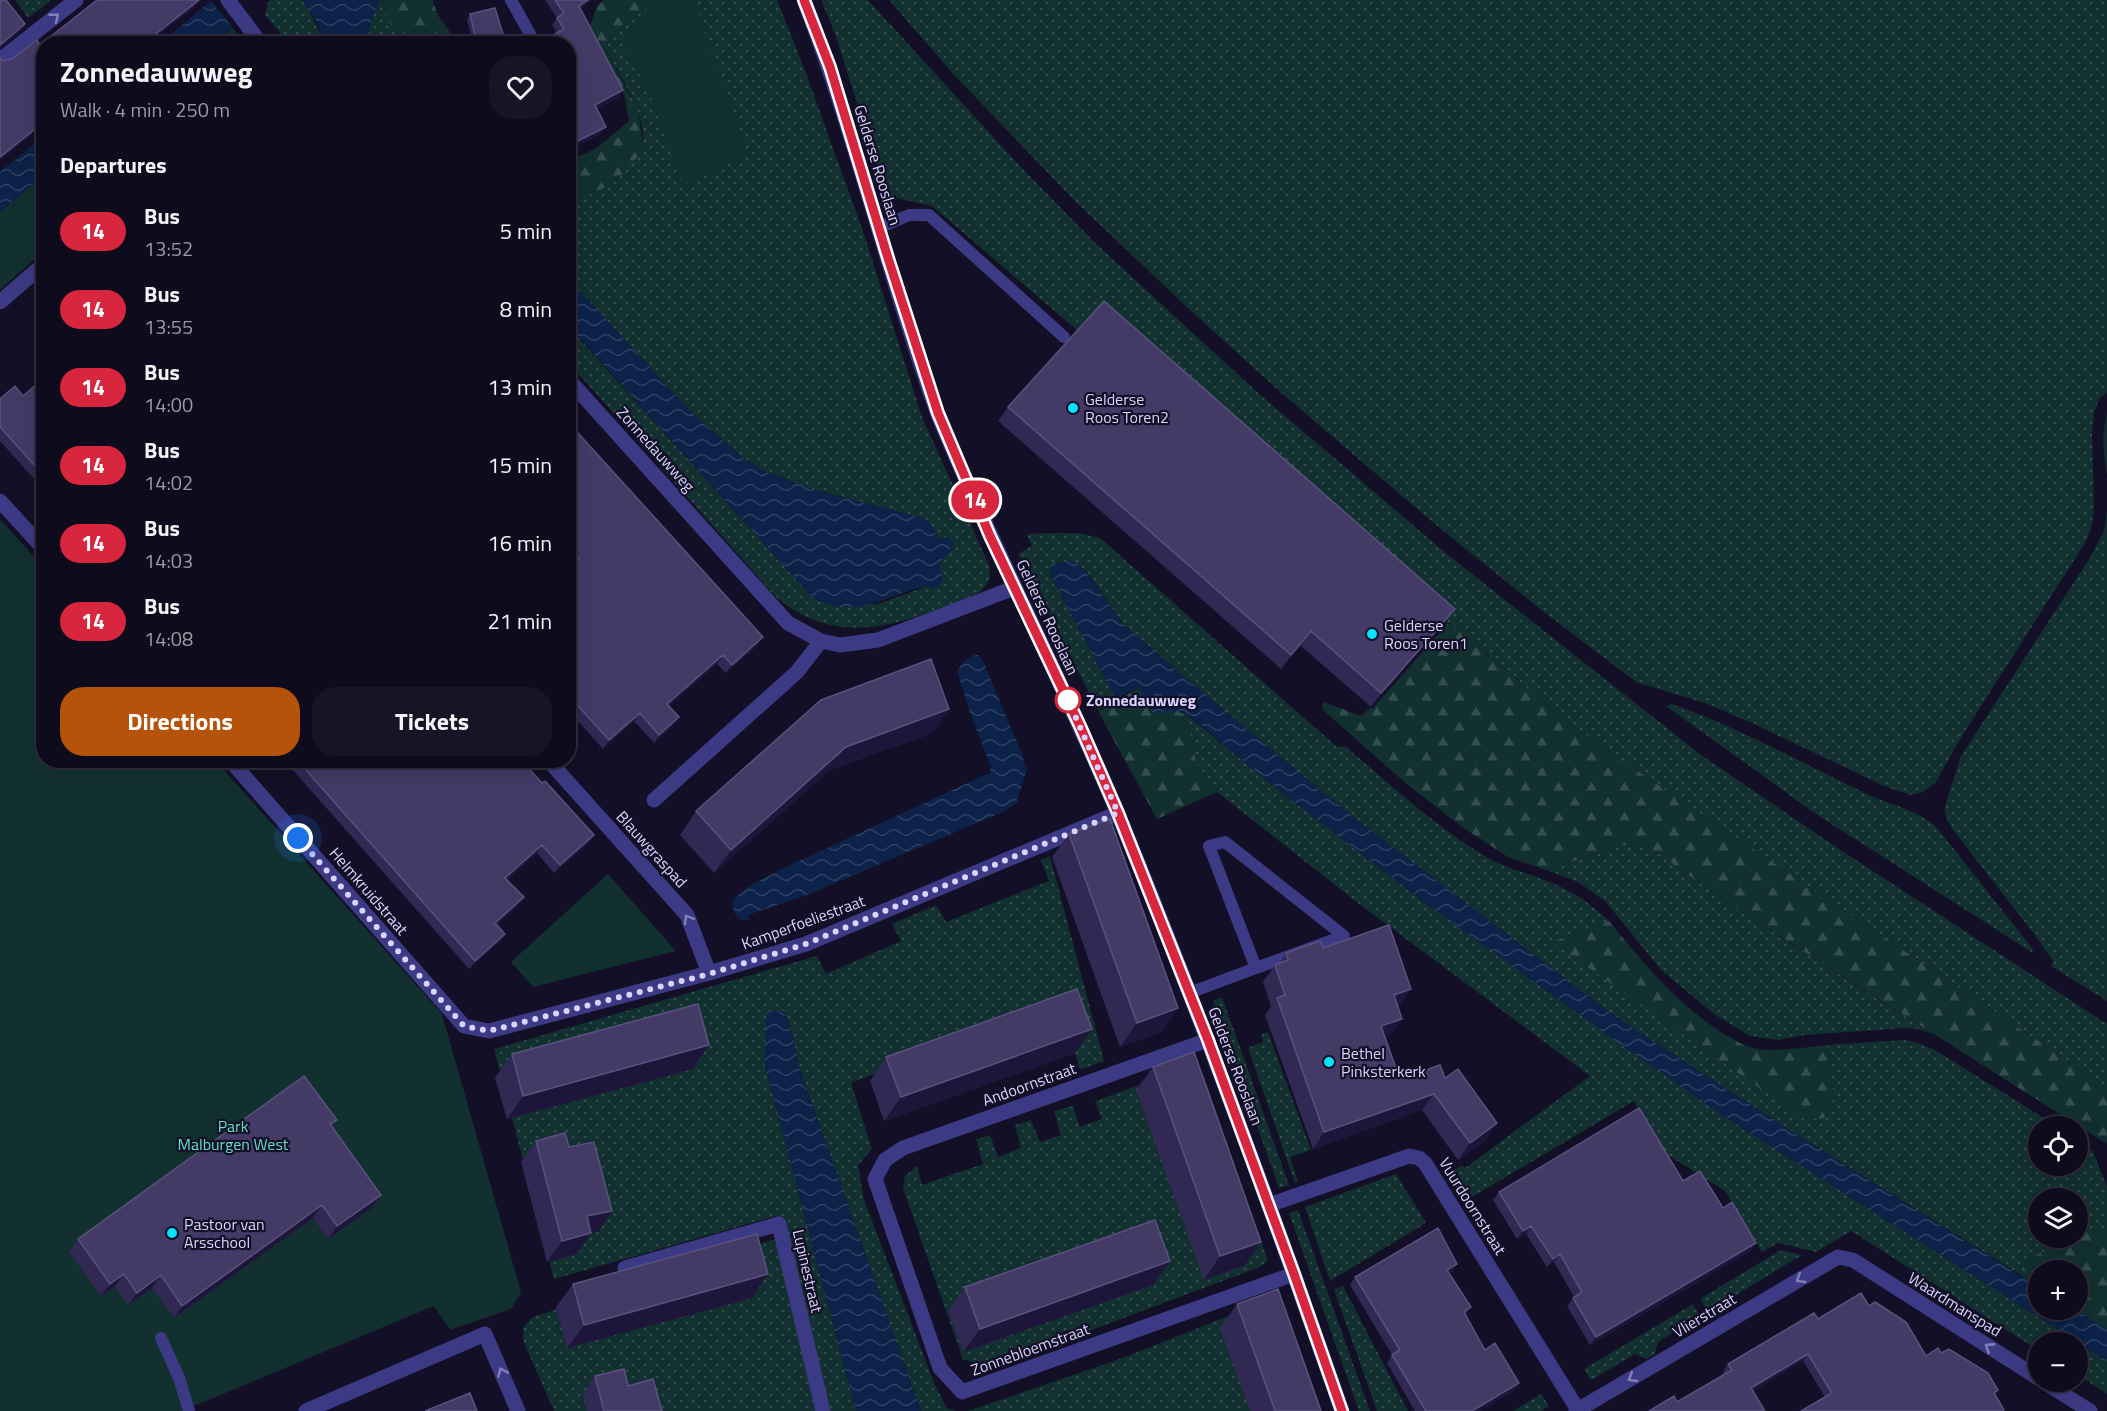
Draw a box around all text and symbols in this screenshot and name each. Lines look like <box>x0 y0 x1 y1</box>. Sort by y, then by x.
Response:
one-way arrow <box>48 14 59 25</box>
text: Zonnedauwweg <box>60 50 252 93</box>
button: heart <box>489 56 552 119</box>
text: Walk · 4 min · 250 m <box>60 94 230 125</box>
street label: Gelderse Rooslaan <box>848 102 908 228</box>
text: Departures <box>60 148 167 182</box>
text: Bus <box>144 199 180 233</box>
text: 5 min <box>500 214 552 248</box>
text: 14 <box>81 215 105 247</box>
text: 13:52 <box>144 233 193 264</box>
text: Bus <box>144 277 180 311</box>
text: 8 min <box>500 292 552 326</box>
text: 14 <box>81 293 105 325</box>
text: 13:55 <box>144 311 193 342</box>
text: Bus <box>144 355 180 389</box>
text: 13 min <box>487 370 552 404</box>
text: 14 <box>81 371 105 403</box>
place label: Gelderse Roos Toren2 <box>1085 387 1169 429</box>
text: 14:00 <box>144 389 193 420</box>
street label: Zonnedauwweg <box>611 401 701 497</box>
marker: Gelderse Roos Toren2 <box>1066 401 1080 415</box>
text: Bus <box>144 433 180 467</box>
text: 15 min <box>487 448 552 482</box>
text: 14 <box>81 449 105 481</box>
text: 14:02 <box>144 467 193 498</box>
line badge: 14 <box>948 480 1002 520</box>
text: 14 <box>963 484 987 516</box>
text: Bus <box>144 511 180 545</box>
text: 16 min <box>487 526 552 560</box>
text: 14 <box>81 527 105 559</box>
text: 14:03 <box>144 545 193 576</box>
street label: Gelderse Rooslaan <box>1011 555 1085 679</box>
text: Bus <box>144 589 180 623</box>
text: 21 min <box>487 604 552 638</box>
text: 14 <box>81 605 105 637</box>
place label: Gelderse Roos Toren1 <box>1384 613 1468 655</box>
text: 14:08 <box>144 623 193 654</box>
marker: Gelderse Roos Toren1 <box>1365 627 1379 641</box>
button: Directions <box>60 687 300 756</box>
button: Tickets <box>312 687 552 756</box>
marker: Zonnedauwweg <box>1055 687 1081 713</box>
place label: Zonnedauwweg <box>1086 688 1196 712</box>
street label: Blauwgraspad <box>611 805 693 893</box>
your location <box>283 823 313 853</box>
street label: Helmkruidstraat <box>324 842 414 941</box>
street label: Kamperfoeliestraat <box>738 888 868 955</box>
one-way arrow <box>684 915 695 925</box>
street label: Gelderse Rooslaan <box>1202 1003 1270 1129</box>
place label: Bethel Pinksterkerk <box>1341 1041 1426 1083</box>
marker: Bethel Pinksterkerk <box>1322 1055 1336 1069</box>
street label: Andoornstraat <box>979 1056 1079 1112</box>
park label: Park Malburgen West <box>178 1114 289 1156</box>
map controls <box>2028 1116 2088 1392</box>
button: locate <box>2028 1116 2088 1176</box>
street label: Vuurdoornstraat <box>1433 1153 1513 1260</box>
button: layers <box>2028 1188 2088 1248</box>
place label: Pastoor van Arsschool <box>184 1212 265 1254</box>
marker: Pastoor van Arsschool <box>165 1226 179 1240</box>
street label: Lupinestraat <box>787 1227 829 1315</box>
button: + <box>2028 1260 2088 1320</box>
street label: Waardmanspad <box>1904 1266 2006 1342</box>
one-way arrow <box>1796 1272 1806 1283</box>
street label: Vlierstraat <box>1668 1286 1741 1343</box>
street label: Zonnebloemstraat <box>967 1316 1093 1382</box>
button: − <box>2028 1332 2088 1392</box>
one-way arrow <box>1985 1342 1995 1354</box>
one-way arrow <box>497 1368 509 1379</box>
one-way arrow <box>1628 1371 1638 1382</box>

